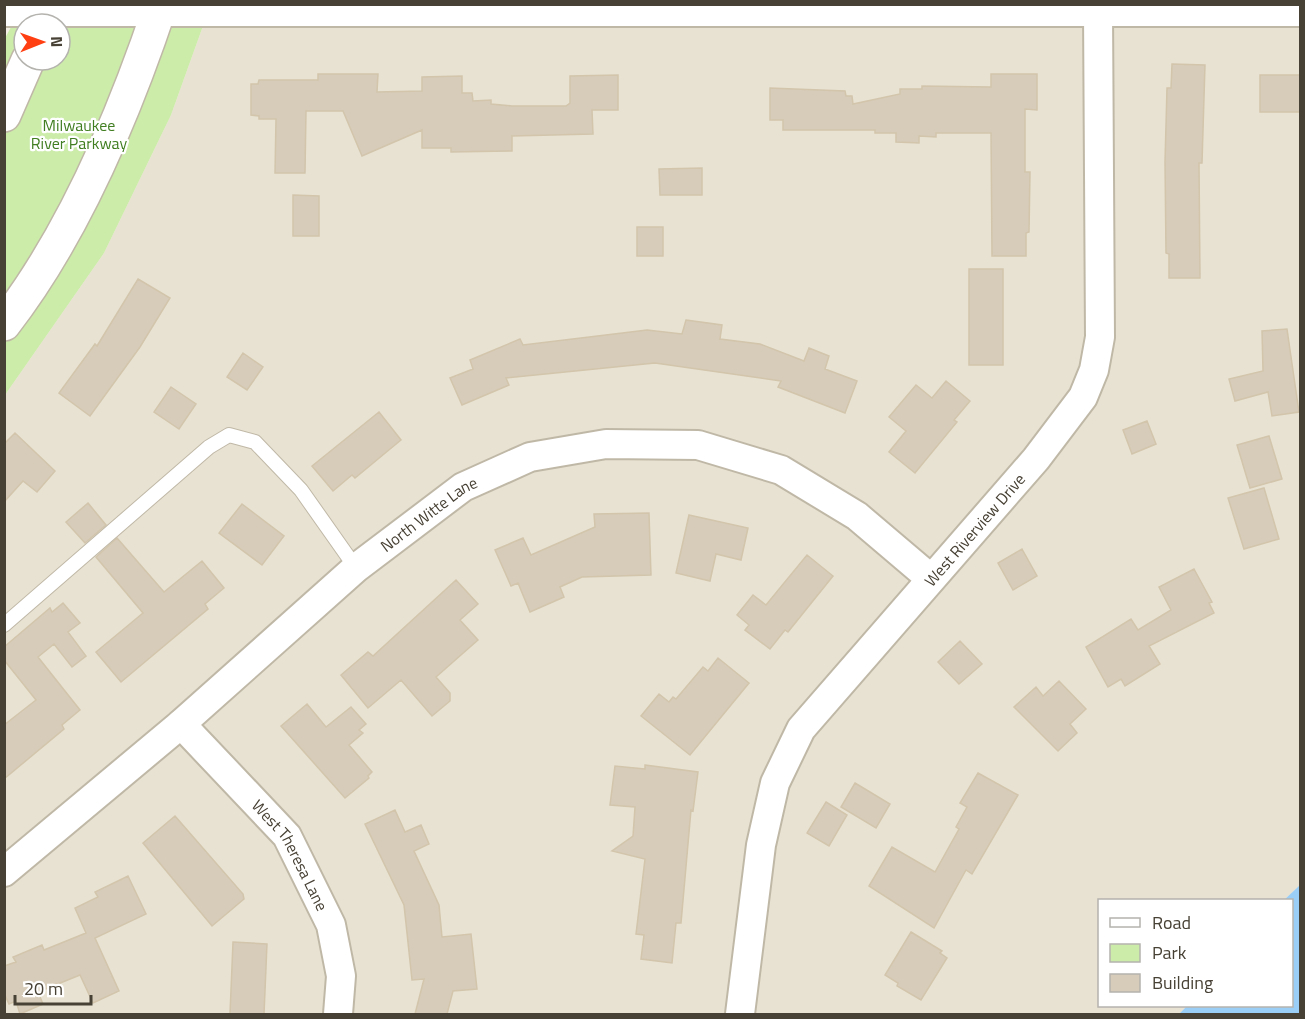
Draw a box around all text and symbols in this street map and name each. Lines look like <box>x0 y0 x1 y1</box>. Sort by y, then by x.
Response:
north arrow <box>12 12 72 72</box>
text: N <box>45 36 69 47</box>
park label: Milwaukee River Parkway <box>31 113 127 155</box>
street label: West Riverview Drive <box>918 468 1031 592</box>
street label: North Witte Lane <box>375 470 481 558</box>
street label: West Theresa Lane <box>246 794 334 915</box>
legend <box>1098 899 1293 1007</box>
text: Road <box>1152 909 1191 936</box>
text: Park <box>1152 939 1187 966</box>
scale bar <box>15 968 92 1006</box>
text: Building <box>1152 969 1213 996</box>
text: 20 m <box>24 975 63 1002</box>

